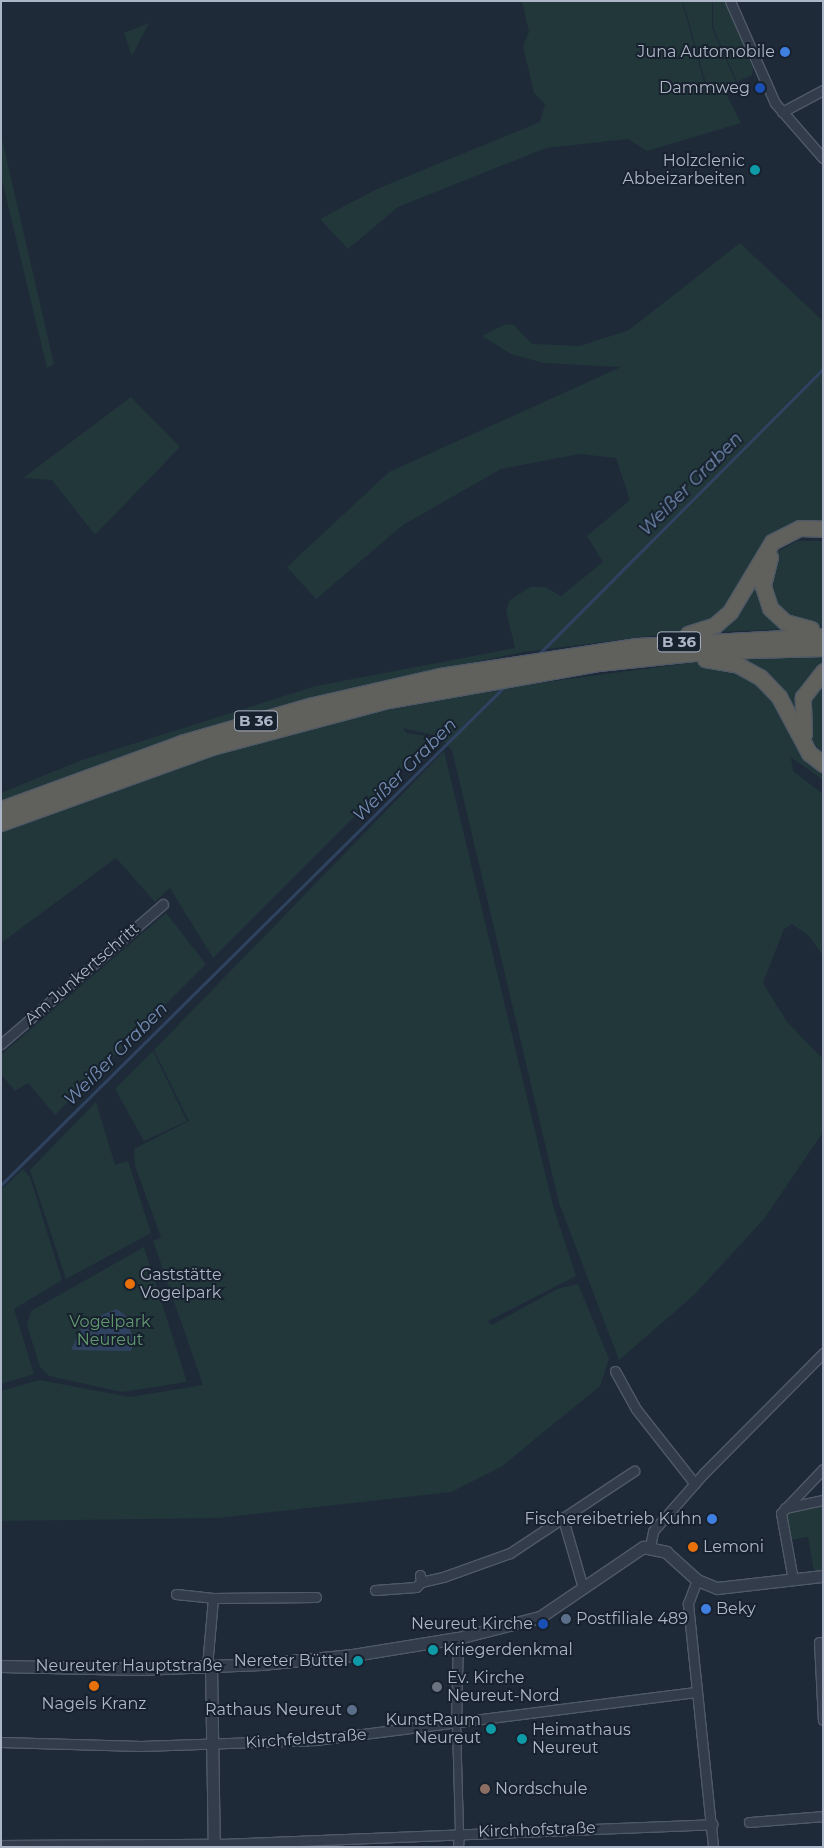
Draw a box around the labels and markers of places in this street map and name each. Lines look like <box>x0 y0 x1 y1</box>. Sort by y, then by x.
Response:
place label: Juna Automobile <box>637 42 775 62</box>
marker: Juna Automobile <box>779 46 791 58</box>
place label: Dammweg <box>659 78 750 98</box>
marker: Dammweg <box>754 82 766 94</box>
place label: Holzclenic Abbeizarbeiten <box>623 151 745 189</box>
marker: Holzclenic Abbeizarbeiten <box>749 164 761 176</box>
place label: Gaststätte Vogelpark <box>140 1265 222 1303</box>
marker: Gaststätte Vogelpark <box>124 1278 136 1290</box>
place label: Fischereibetrieb Kuhn <box>524 1509 702 1529</box>
marker: Fischereibetrieb Kuhn <box>706 1513 718 1525</box>
place label: Lemoni <box>703 1537 764 1557</box>
marker: Lemoni <box>687 1541 699 1553</box>
place label: Beky <box>716 1599 756 1619</box>
marker: Beky <box>700 1603 712 1615</box>
place label: Postfiliale 489 <box>576 1609 688 1629</box>
marker: Postfiliale 489 <box>560 1613 572 1625</box>
place label: Neureut Kirche <box>411 1614 533 1634</box>
marker: Neureut Kirche <box>537 1618 549 1630</box>
place label: Kriegerdenkmal <box>443 1640 573 1660</box>
marker: Kriegerdenkmal <box>427 1644 439 1656</box>
place label: Nereter Büttel <box>234 1651 348 1671</box>
marker: Nereter Büttel <box>352 1655 364 1667</box>
place label: Ev. Kirche Neureut-Nord <box>447 1668 560 1706</box>
marker: Nagels Kranz <box>88 1680 100 1692</box>
marker: Ev. Kirche Neureut-Nord <box>431 1681 443 1693</box>
place label: Nagels Kranz <box>42 1694 146 1714</box>
place label: Rathaus Neureut <box>205 1700 342 1720</box>
marker: Rathaus Neureut <box>346 1704 358 1716</box>
place label: KunstRaum Neureut <box>385 1710 481 1748</box>
place label: Heimathaus Neureut <box>532 1720 631 1758</box>
marker: KunstRaum Neureut <box>485 1723 497 1735</box>
marker: Heimathaus Neureut <box>516 1733 528 1745</box>
place label: Nordschule <box>495 1779 587 1799</box>
marker: Nordschule <box>479 1783 491 1795</box>

